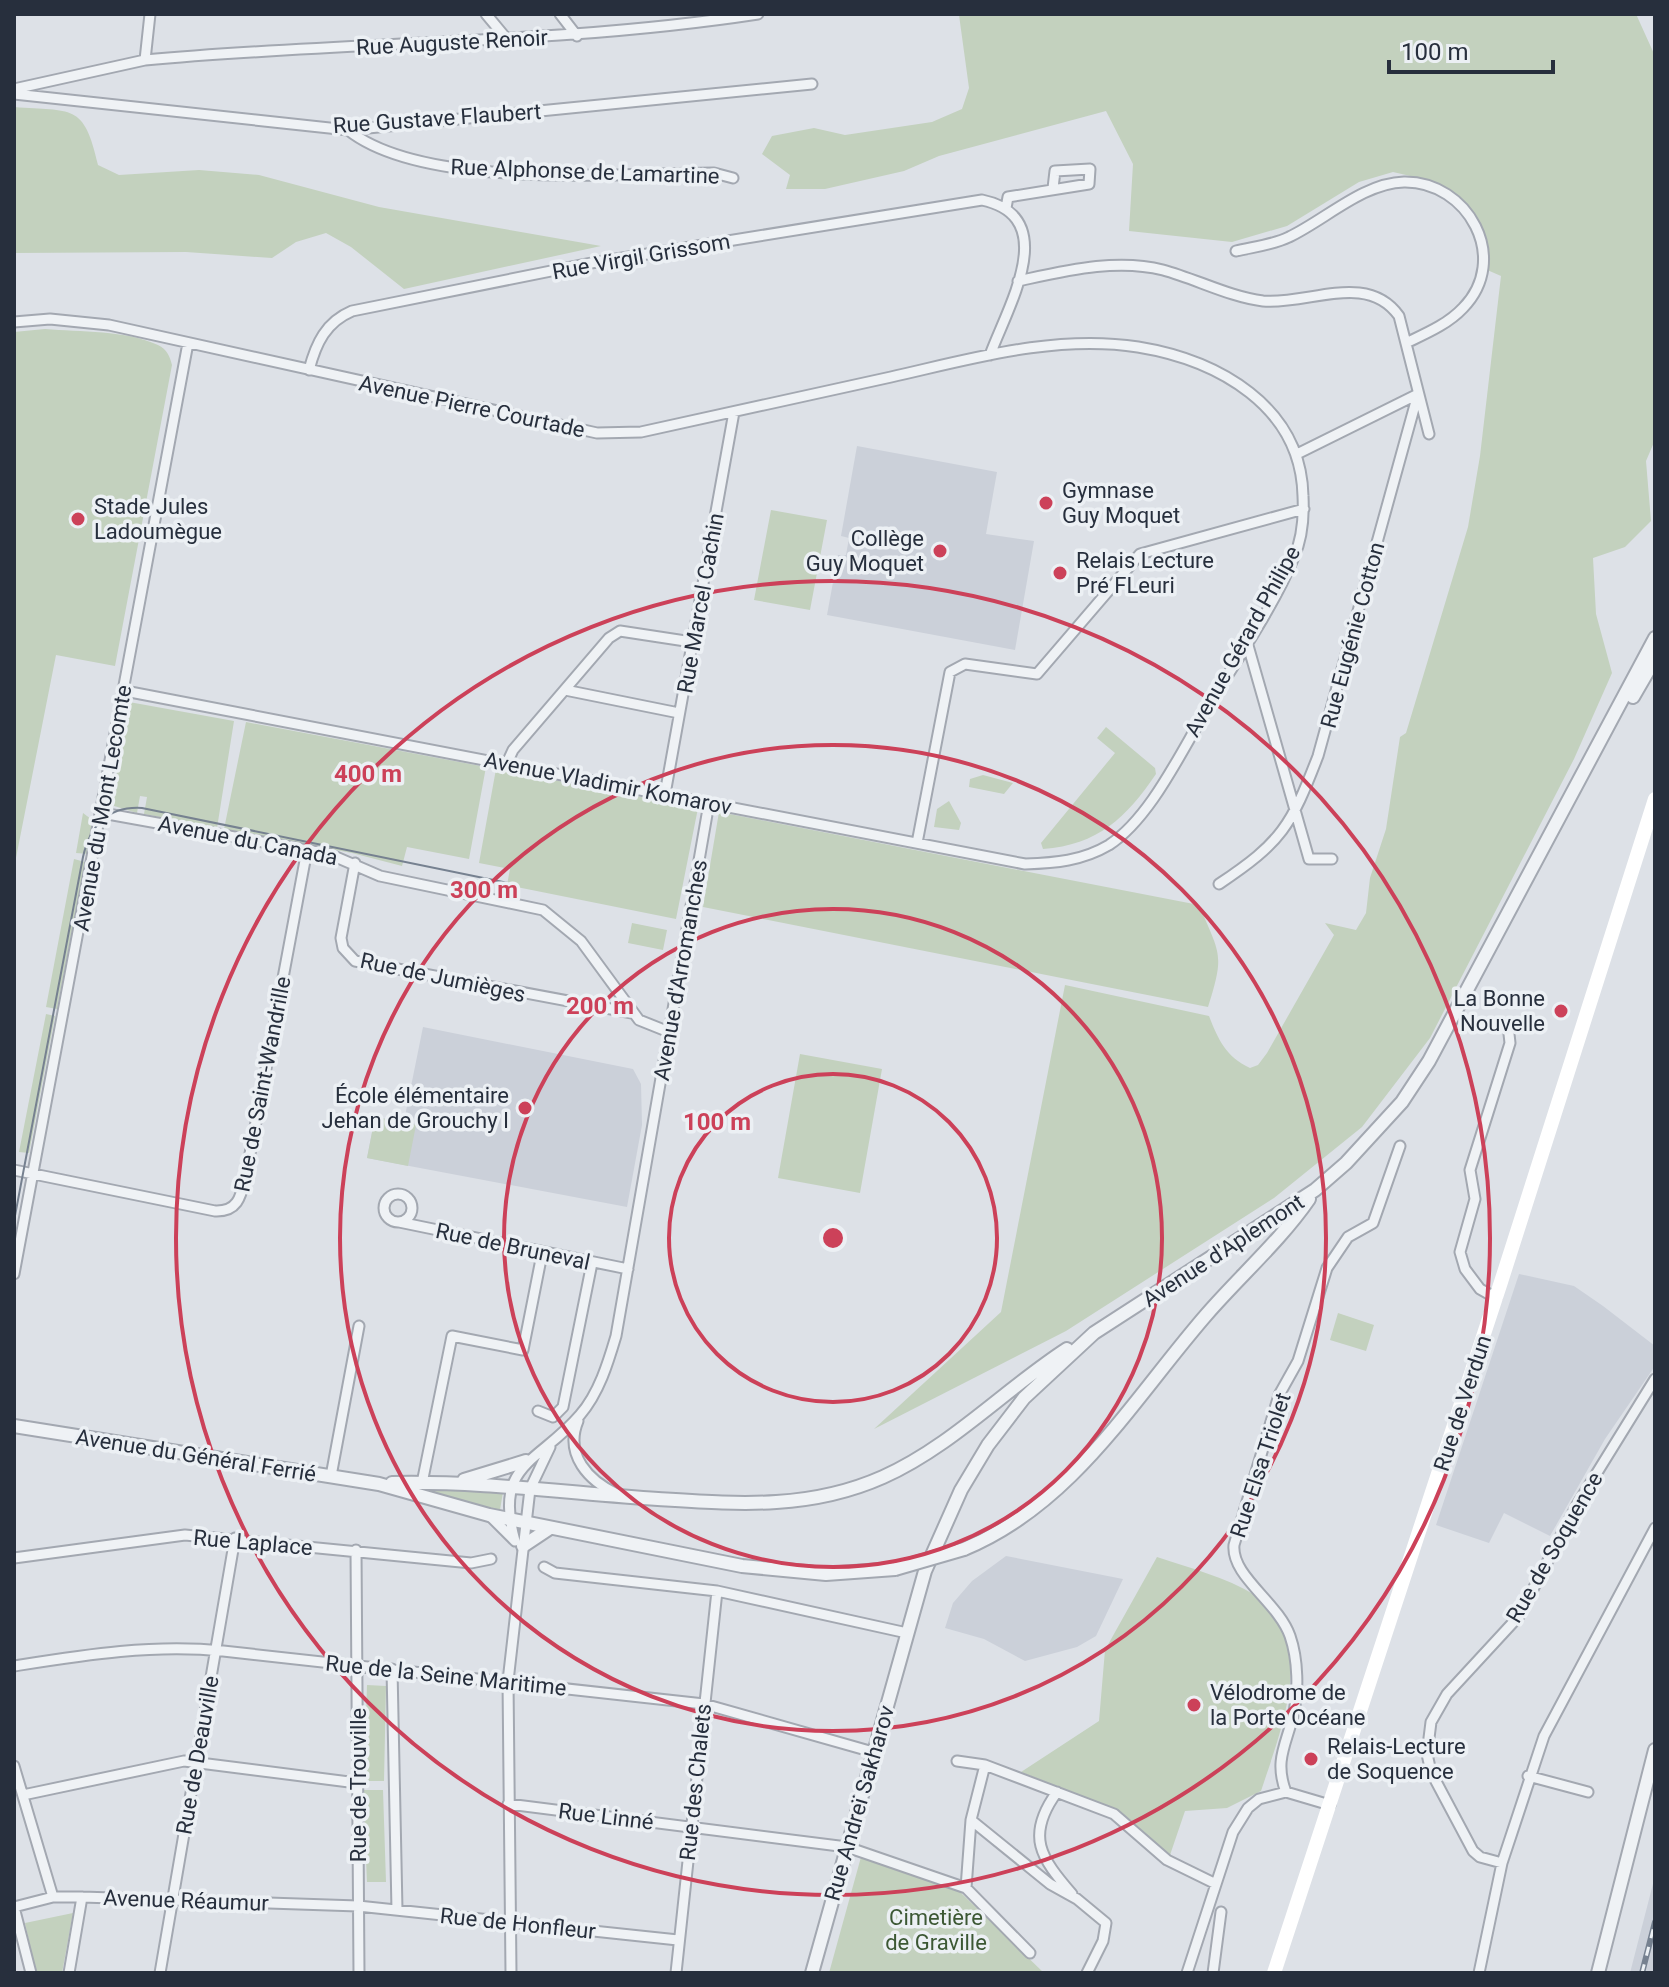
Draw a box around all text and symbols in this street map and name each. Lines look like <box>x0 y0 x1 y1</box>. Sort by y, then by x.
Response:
scale bar <box>1389 24 1553 74</box>
street label: Rue Auguste Renoir <box>355 25 549 60</box>
text: 100 m <box>1401 38 1468 66</box>
street label: Rue Gustave Flaubert <box>332 99 542 138</box>
street label: Rue Alphonse de Lamartine <box>450 154 720 189</box>
street label: Rue Virgil Grissom <box>550 229 732 284</box>
street label: Avenue Pierre Courtade <box>357 370 587 443</box>
place label: Gymnase Guy Moquet <box>1062 478 1180 528</box>
place label: Stade Jules Ladoumègue <box>94 494 222 544</box>
marker: Gymnase Guy Moquet <box>1037 494 1055 512</box>
marker: Stade Jules Ladoumègue <box>69 510 87 528</box>
street label: Rue Marcel Cachin <box>672 511 729 695</box>
place label: Collège Guy Moquet <box>806 526 924 576</box>
street label: Rue Eugénie Cotton <box>1316 539 1389 731</box>
street label: Avenue Gérard Philipe <box>1180 541 1305 741</box>
marker: Collège Guy Moquet <box>931 542 949 560</box>
place label: Relais Lecture Pré FLeuri <box>1076 548 1214 598</box>
marker: Relais Lecture Pré FLeuri <box>1051 564 1069 582</box>
street label: Avenue du Mont Lecomte <box>69 683 136 933</box>
street label: Avenue Vladimir Komarov <box>482 747 734 820</box>
text: 400 m <box>334 760 402 788</box>
street label: Avenue du Canada <box>156 811 340 870</box>
street label: Avenue d'Arromanches <box>649 858 712 1083</box>
text: 300 m <box>450 876 518 904</box>
street label: Rue de Jumièges <box>358 948 528 1007</box>
street label: Rue de Saint-Wandrille <box>229 974 296 1194</box>
place label: La Bonne Nouvelle <box>1454 986 1545 1036</box>
text: 200 m <box>566 992 634 1020</box>
marker: La Bonne Nouvelle <box>1552 1002 1570 1020</box>
place label: École élémentaire Jehan de Grouchy I <box>322 1083 509 1133</box>
marker: École élémentaire Jehan de Grouchy I <box>516 1099 534 1117</box>
text: 100 m <box>683 1108 751 1136</box>
street label: Avenue d'Aplemont <box>1138 1189 1309 1312</box>
street label: Rue de Bruneval <box>433 1218 592 1275</box>
centre of rings <box>819 1224 847 1252</box>
street label: Rue de Verdun <box>1429 1332 1496 1474</box>
street label: Rue Elsa Triolet <box>1225 1390 1296 1541</box>
street label: Avenue du Général Ferrié <box>74 1424 318 1487</box>
street label: Rue de Soquence <box>1501 1468 1608 1627</box>
street label: Rue Laplace <box>192 1525 314 1560</box>
street label: Rue de la Seine Maritime <box>324 1650 568 1701</box>
street label: Rue de Deauville <box>171 1674 224 1836</box>
place label: Vélodrome de la Porte Océane <box>1210 1680 1365 1730</box>
marker: Vélodrome de la Porte Océane <box>1185 1696 1203 1714</box>
street label: Rue des Chalets <box>675 1702 716 1862</box>
street label: Rue Andreï Sakharov <box>820 1702 899 1904</box>
street label: Rue de Trouville <box>346 1708 371 1862</box>
place label: Relais-Lecture de Soquence <box>1327 1734 1466 1784</box>
marker: Relais-Lecture de Soquence <box>1302 1750 1320 1768</box>
street label: Rue Linné <box>557 1798 655 1835</box>
street label: Avenue Réaumur <box>103 1885 270 1916</box>
street label: Rue de Honfleur <box>439 1903 598 1944</box>
park label: Cimetière de Graville <box>885 1905 987 1955</box>

